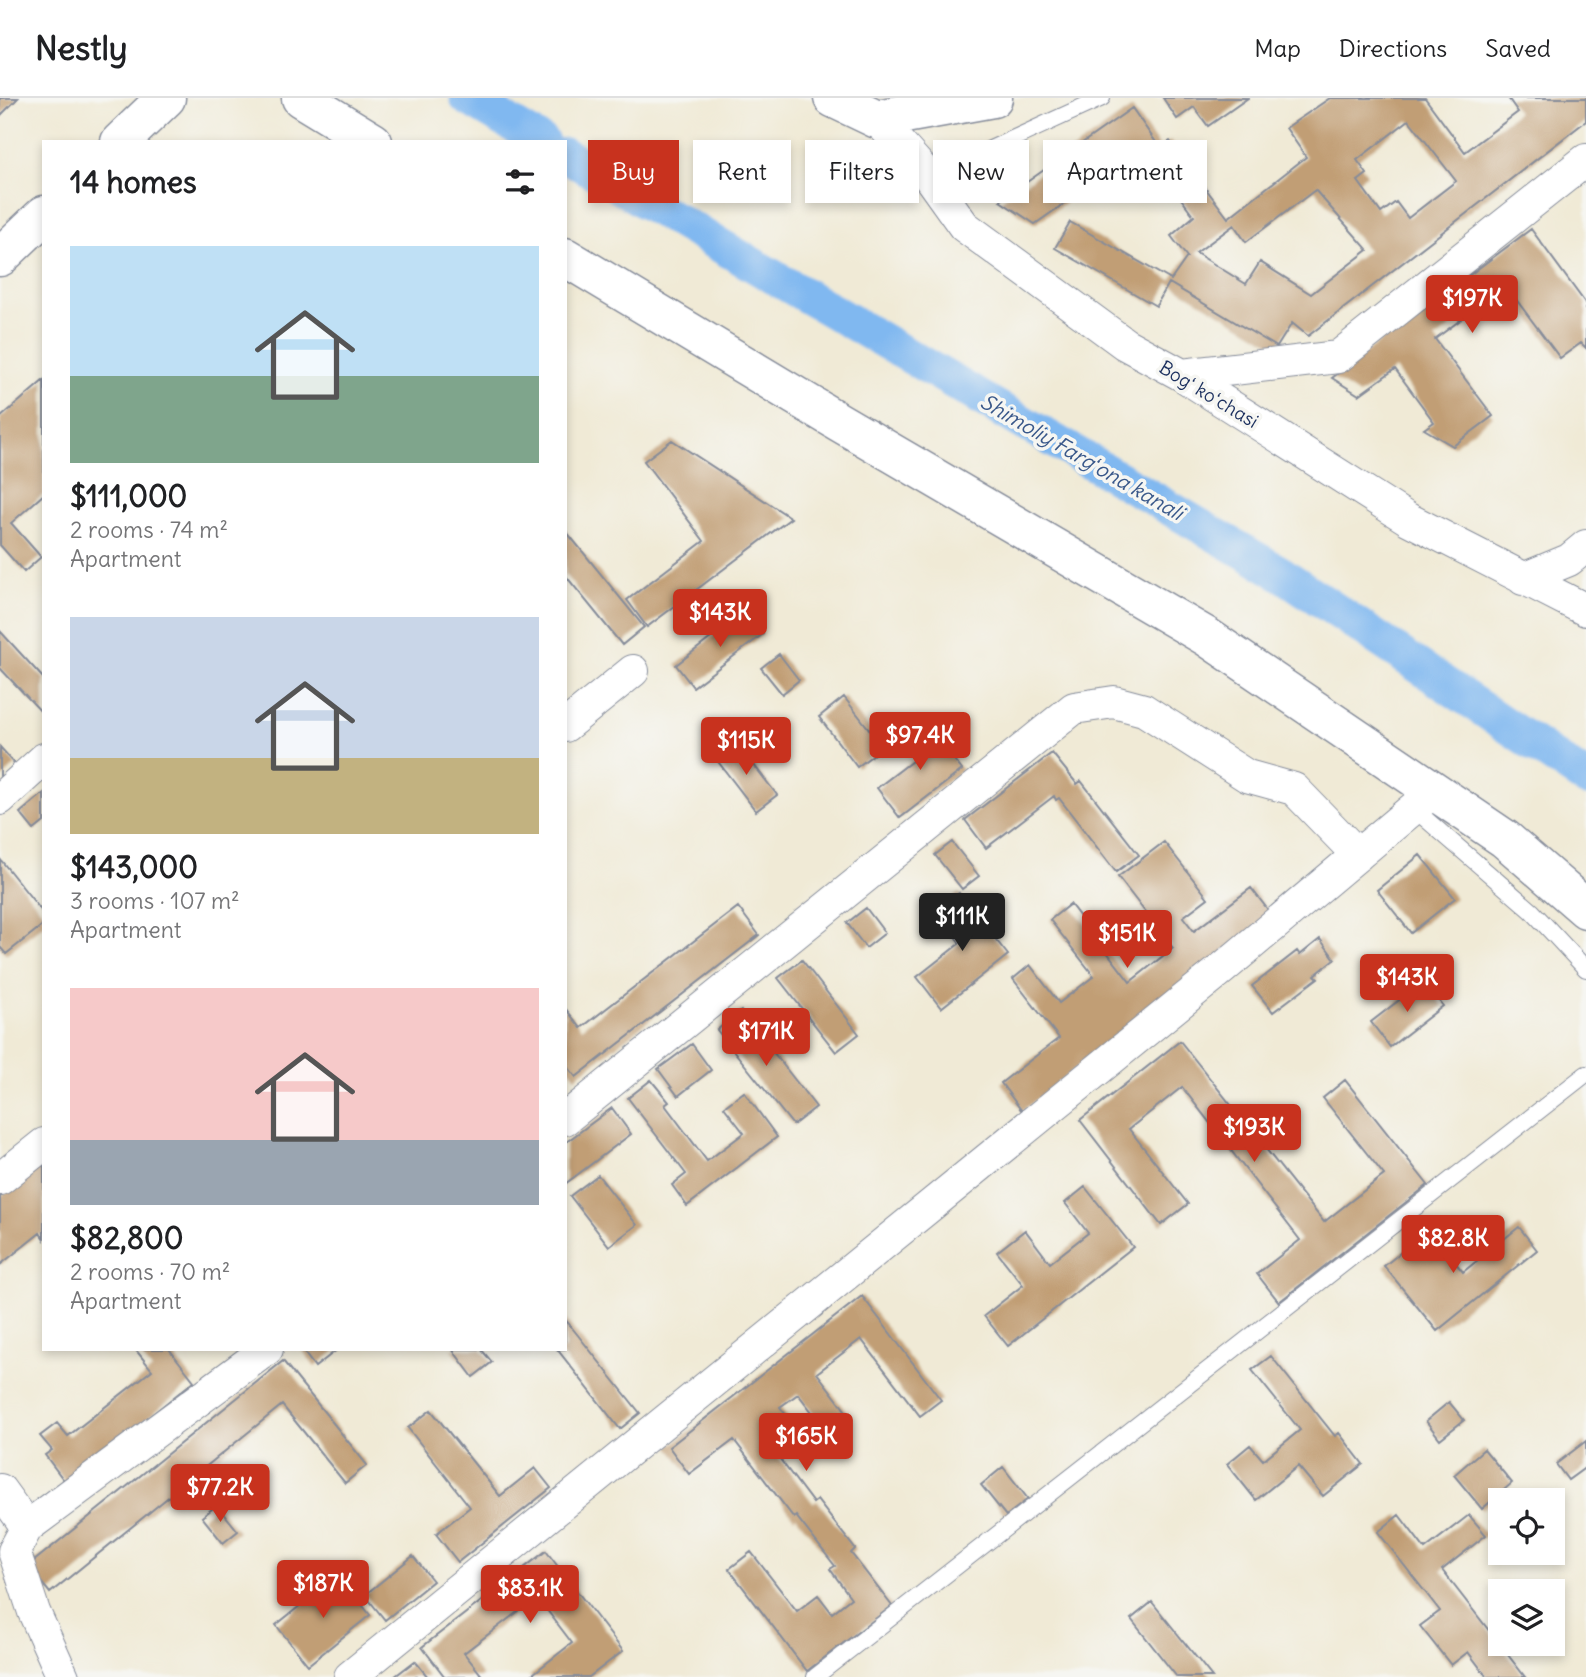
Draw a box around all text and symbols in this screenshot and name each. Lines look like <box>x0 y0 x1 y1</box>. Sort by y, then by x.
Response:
text: Nestly <box>35 27 128 69</box>
text: Map <box>1254 33 1301 63</box>
text: Directions <box>1339 33 1447 63</box>
text: Saved <box>1485 33 1551 63</box>
chip: Buy <box>588 140 679 203</box>
chip: Rent <box>693 140 791 203</box>
chip: Filters <box>805 140 919 203</box>
chip: New <box>933 140 1029 203</box>
chip: Apartment <box>1043 140 1207 203</box>
text: 14 homes <box>70 163 197 201</box>
icon: filters <box>501 163 539 201</box>
pin: $197K <box>1423 275 1521 335</box>
text: $197K <box>1442 283 1502 312</box>
icon: home <box>242 292 368 418</box>
street label: Bogʻ koʻchasi <box>1155 355 1263 433</box>
water label: Shimoliy Fargʻona kanali <box>976 388 1190 527</box>
text: $111,000 <box>70 477 187 515</box>
text: 2 rooms · 74 m² <box>70 515 228 544</box>
text: Apartment <box>70 544 182 573</box>
pin: $143K <box>671 589 769 649</box>
text: $143K <box>689 597 751 626</box>
icon: home <box>242 663 368 789</box>
pin: $97.4K <box>863 712 977 772</box>
pin: $115K <box>697 718 795 777</box>
text: $97.4K <box>885 720 955 749</box>
text: $115K <box>717 725 775 754</box>
text: $143,000 <box>70 848 198 886</box>
text: 3 rooms · 107 m² <box>70 886 240 915</box>
pin: $111K <box>913 894 1011 953</box>
text: $111K <box>935 901 989 930</box>
pin: $151K <box>1078 910 1176 970</box>
text: Apartment <box>70 915 182 944</box>
text: $151K <box>1098 918 1156 947</box>
pin: $143K <box>1358 954 1456 1014</box>
text: $143K <box>1376 962 1438 991</box>
pin: $171K <box>717 1009 815 1068</box>
text: $171K <box>738 1016 794 1045</box>
icon: home <box>242 1034 368 1160</box>
pin: $193K <box>1205 1104 1303 1164</box>
text: $193K <box>1223 1112 1285 1141</box>
pin: $82.8K <box>1396 1216 1510 1275</box>
text: $82,800 <box>70 1219 183 1257</box>
text: $82.8K <box>1418 1223 1488 1252</box>
text: 2 rooms · 70 m² <box>70 1257 230 1286</box>
text: Apartment <box>70 1286 182 1315</box>
pin: $165K <box>757 1414 855 1473</box>
text: $165K <box>775 1421 837 1450</box>
pin: $77.2K <box>163 1464 277 1524</box>
text: $77.2K <box>187 1472 253 1501</box>
map controls <box>1488 1488 1565 1656</box>
button: locate <box>1488 1488 1565 1565</box>
pin: $187K <box>274 1560 372 1620</box>
pin: $83.1K <box>473 1566 587 1625</box>
text: $187K <box>293 1568 353 1597</box>
text: $83.1K <box>497 1573 563 1602</box>
button: layers <box>1488 1579 1565 1656</box>

